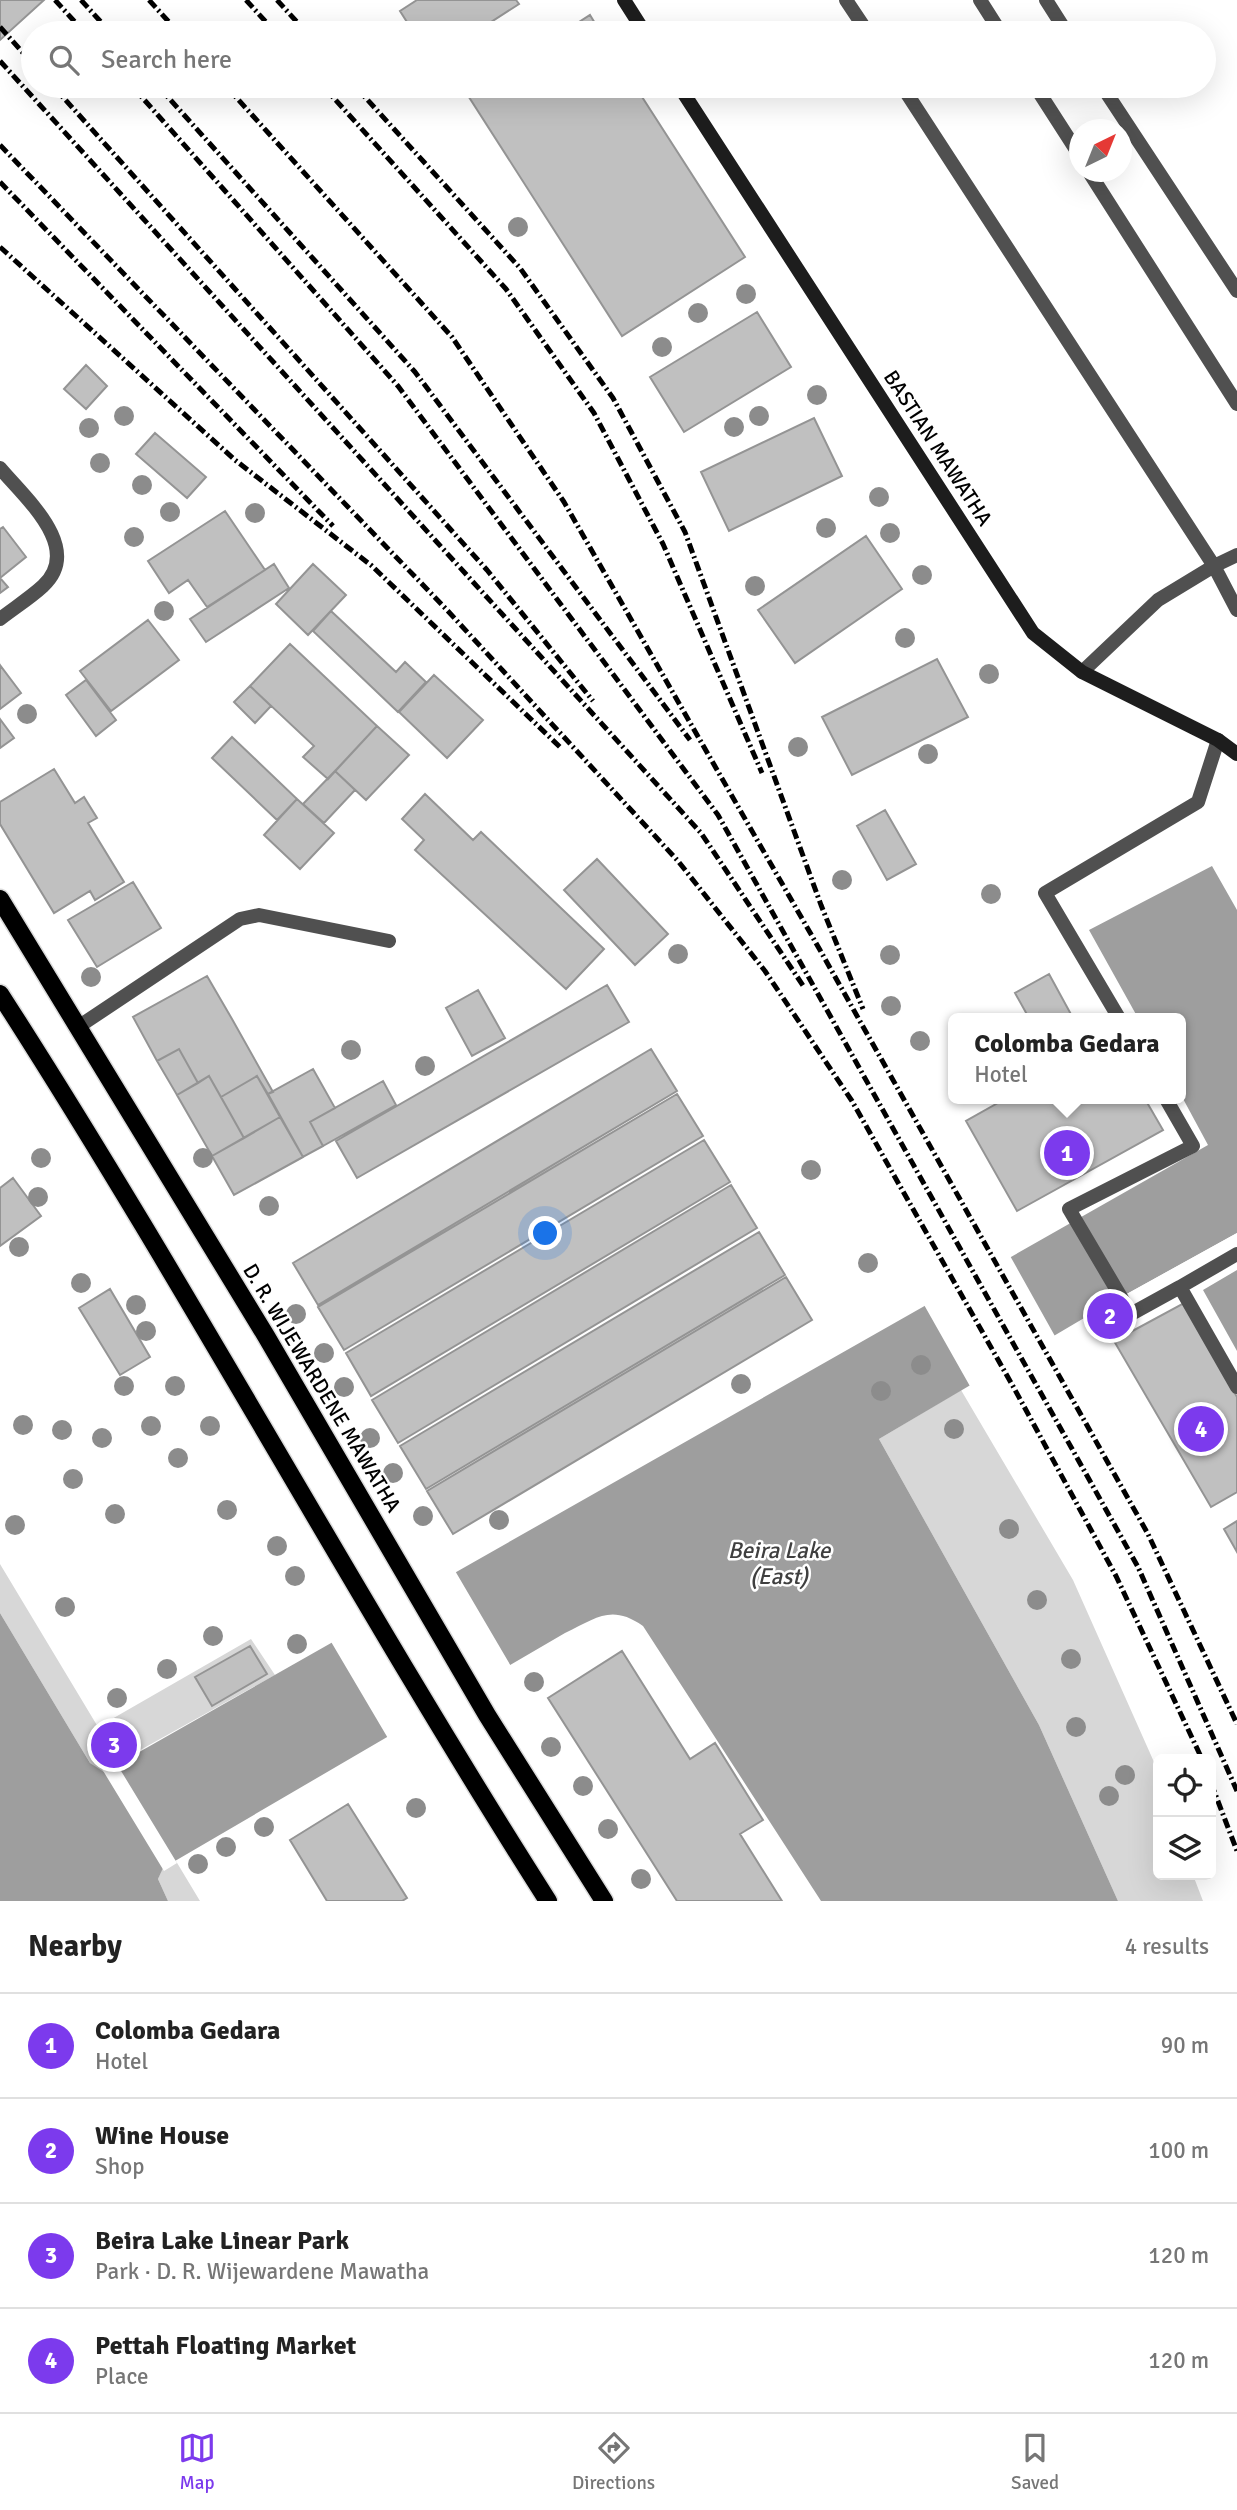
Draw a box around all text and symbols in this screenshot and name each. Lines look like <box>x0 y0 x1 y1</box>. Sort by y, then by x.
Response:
search box <box>21 21 1216 98</box>
icon: search <box>45 41 83 79</box>
text: Search here <box>101 44 232 76</box>
north arrow <box>1069 119 1132 182</box>
street label: BASTIAN MAWATHA <box>878 365 998 531</box>
popup <box>948 1013 1186 1104</box>
text: Colomba Gedara <box>974 1028 1160 1060</box>
text: Hotel <box>974 1060 1028 1089</box>
pin: 1 <box>1044 1127 1090 1179</box>
your location <box>528 1216 562 1250</box>
street label: D. R. WIJEWARDENE MAWATHA <box>237 1259 407 1517</box>
pin: 2 <box>1087 1290 1133 1342</box>
pin: 4 <box>1178 1403 1224 1455</box>
water label: Beira Lake (East) <box>728 1536 832 1591</box>
pin: 3 <box>91 1719 137 1771</box>
map controls <box>1153 1754 1216 1880</box>
button: locate <box>1153 1754 1216 1817</box>
button: layers <box>1153 1817 1216 1880</box>
text: Nearby <box>28 1928 122 1965</box>
text: 4 results <box>1125 1932 1209 1961</box>
text: Colomba Gedara <box>95 2015 280 2047</box>
text: 1 <box>45 2031 57 2060</box>
text: 90 m <box>1161 2031 1209 2060</box>
text: Hotel <box>95 2047 148 2076</box>
text: Wine House <box>95 2120 229 2152</box>
text: 2 <box>45 2136 57 2165</box>
text: 100 m <box>1148 2136 1209 2165</box>
text: Shop <box>95 2152 144 2181</box>
text: Beira Lake Linear Park <box>95 2225 349 2257</box>
text: 3 <box>45 2241 57 2270</box>
text: 120 m <box>1148 2241 1209 2270</box>
text: Park · D. R. Wijewardene Mawatha <box>95 2257 429 2286</box>
text: Pettah Floating Market <box>95 2330 356 2362</box>
text: 4 <box>45 2346 57 2375</box>
text: 120 m <box>1148 2346 1209 2375</box>
text: Place <box>95 2362 149 2391</box>
tab: Map <box>178 2429 216 2495</box>
tab: Directions <box>572 2429 655 2495</box>
tab: Saved <box>1011 2429 1059 2495</box>

